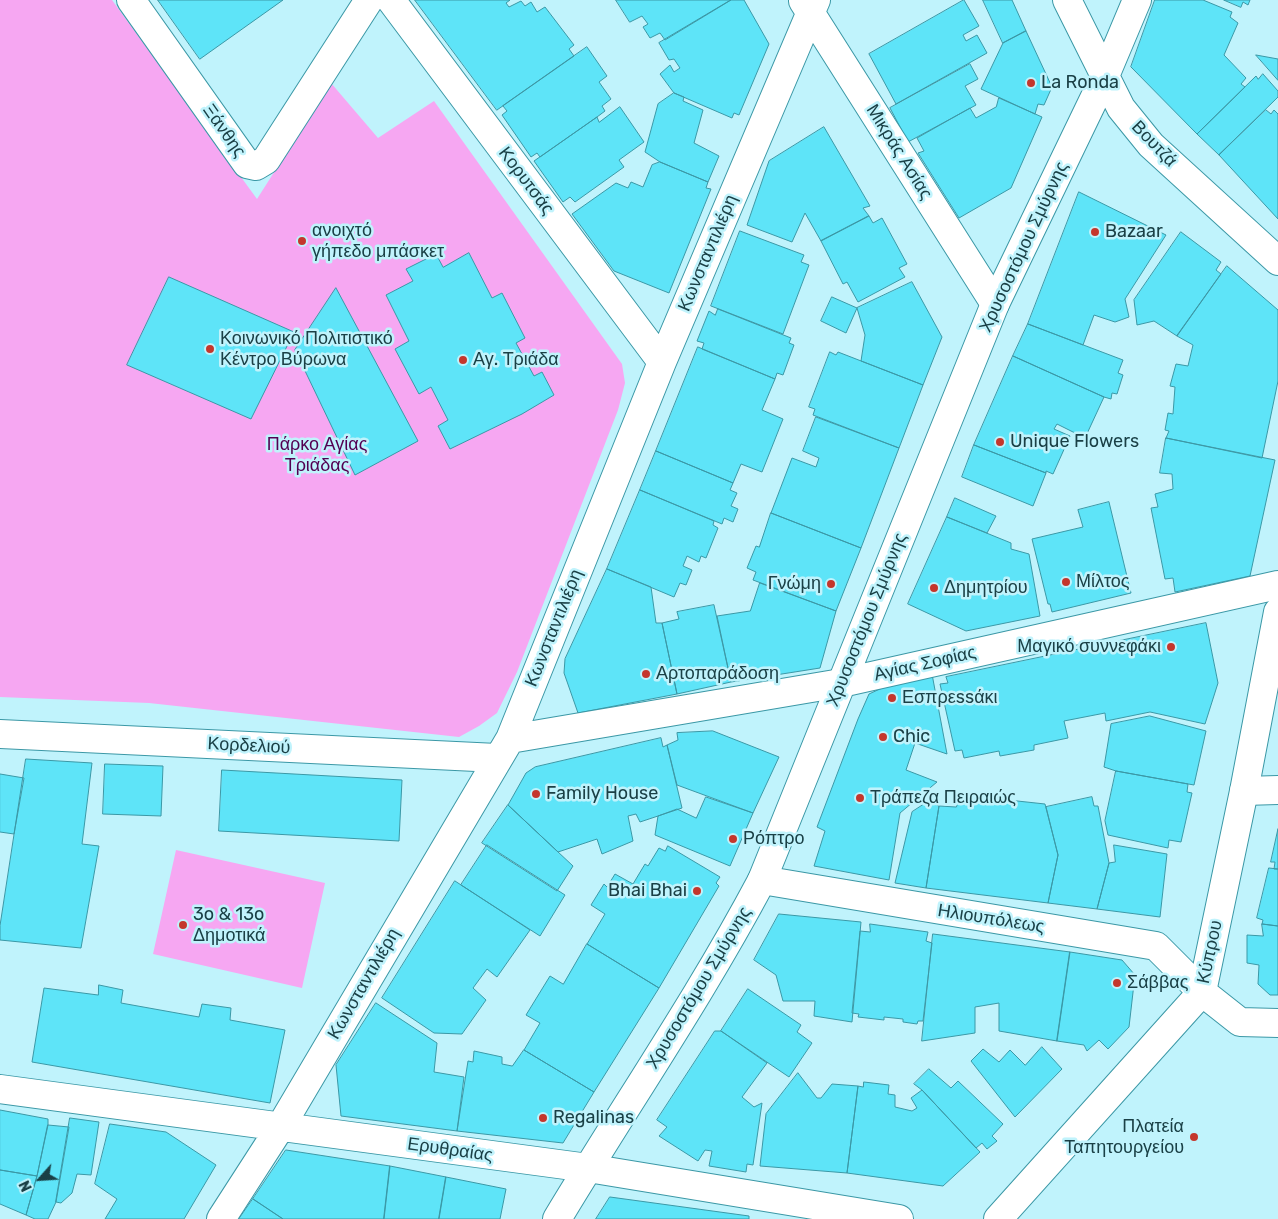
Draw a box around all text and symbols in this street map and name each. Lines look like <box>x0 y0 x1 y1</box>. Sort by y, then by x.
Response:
place label: La Ronda <box>1041 72 1119 94</box>
marker: La Ronda <box>1025 77 1037 89</box>
street label: Ξάνθης <box>198 100 250 162</box>
street label: Μικράς Ασίας <box>861 101 937 203</box>
street label: Βουτζά <box>1127 116 1181 172</box>
street label: Κορυτσάς <box>494 143 558 219</box>
street label: Χρυσοστόμου Σμύρνης <box>975 158 1073 336</box>
street label: Κωνσταντιλιέρη <box>674 191 742 315</box>
place label: ανοιχτό γήπεδο μπάσκετ <box>312 220 444 262</box>
place label: Bazaar <box>1105 221 1163 243</box>
marker: Bazaar <box>1089 226 1101 238</box>
marker: ανοιχτό γήπεδο μπάσκετ <box>296 235 308 247</box>
place label: Κοινωνικό Πολιτιστικό Κέντρο Βύρωνα <box>220 328 393 370</box>
marker: Κοινωνικό Πολιτιστικό Κέντρο Βύρωνα <box>204 343 216 355</box>
place label: Αγ. Τριάδα <box>473 349 559 371</box>
marker: Αγ. Τριάδα <box>457 354 469 366</box>
place label: Unique Flowers <box>1010 431 1139 453</box>
park label: Πάρκο Αγίας Τριάδας <box>267 434 367 476</box>
marker: Unique Flowers <box>994 436 1006 448</box>
street label: Χρυσοστόμου Σμύρνης <box>822 530 912 710</box>
street label: Κωνσταντιλιέρη <box>521 566 587 690</box>
place label: Μίλτος <box>1076 571 1130 593</box>
place label: Γνώμη <box>768 573 821 595</box>
marker: Μίλτος <box>1060 576 1072 588</box>
place label: Δημητρίου <box>944 577 1028 599</box>
marker: Γνώμη <box>825 578 837 590</box>
marker: Δημητρίου <box>928 582 940 594</box>
place label: Μαγικό συννεφάκι <box>1017 636 1161 658</box>
marker: Μαγικό συννεφάκι <box>1165 641 1177 653</box>
street label: Αγίας Σοφίας <box>872 642 978 686</box>
place label: Αρτοπαράδοση <box>656 663 779 685</box>
marker: Αρτοπαράδοση <box>640 668 652 680</box>
place label: Εσπρεssάκι <box>902 687 998 709</box>
marker: Εσπρεssάκι <box>886 692 898 704</box>
place label: Chic <box>893 726 930 748</box>
marker: Chic <box>877 731 889 743</box>
street label: Κορδελιού <box>207 733 291 759</box>
place label: Family House <box>546 783 658 805</box>
place label: Τράπεζα Πειραιώς <box>870 787 1016 809</box>
marker: Family House <box>530 788 542 800</box>
marker: Τράπεζα Πειραιώς <box>854 792 866 804</box>
place label: Ρόπτρο <box>743 828 805 850</box>
marker: Ρόπτρο <box>727 833 739 845</box>
place label: Bhai Bhai <box>608 880 687 902</box>
marker: Bhai Bhai <box>691 885 703 897</box>
street label: Ηλιουπόλεως <box>936 900 1046 938</box>
street label: Χρυσοστόμου Σμύρνης <box>642 903 756 1073</box>
place label: 3o & 13o Δημοτικά <box>193 904 265 946</box>
street label: Κύπρου <box>1193 918 1227 986</box>
marker: 3o & 13o Δημοτικά <box>177 919 189 931</box>
street label: Κωνσταντιλιέρη <box>323 925 405 1043</box>
place label: Σάββας <box>1127 972 1188 994</box>
marker: Σάββας <box>1111 977 1123 989</box>
place label: Regalinas <box>553 1107 634 1129</box>
marker: Regalinas <box>537 1112 549 1124</box>
place label: Πλατεία Ταπητουργείου <box>1064 1116 1184 1158</box>
marker: Πλατεία Ταπητουργείου <box>1188 1131 1200 1143</box>
street label: Ερυθραίας <box>406 1133 494 1167</box>
north arrow <box>15 1154 65 1204</box>
text: N <box>16 1178 36 1194</box>

